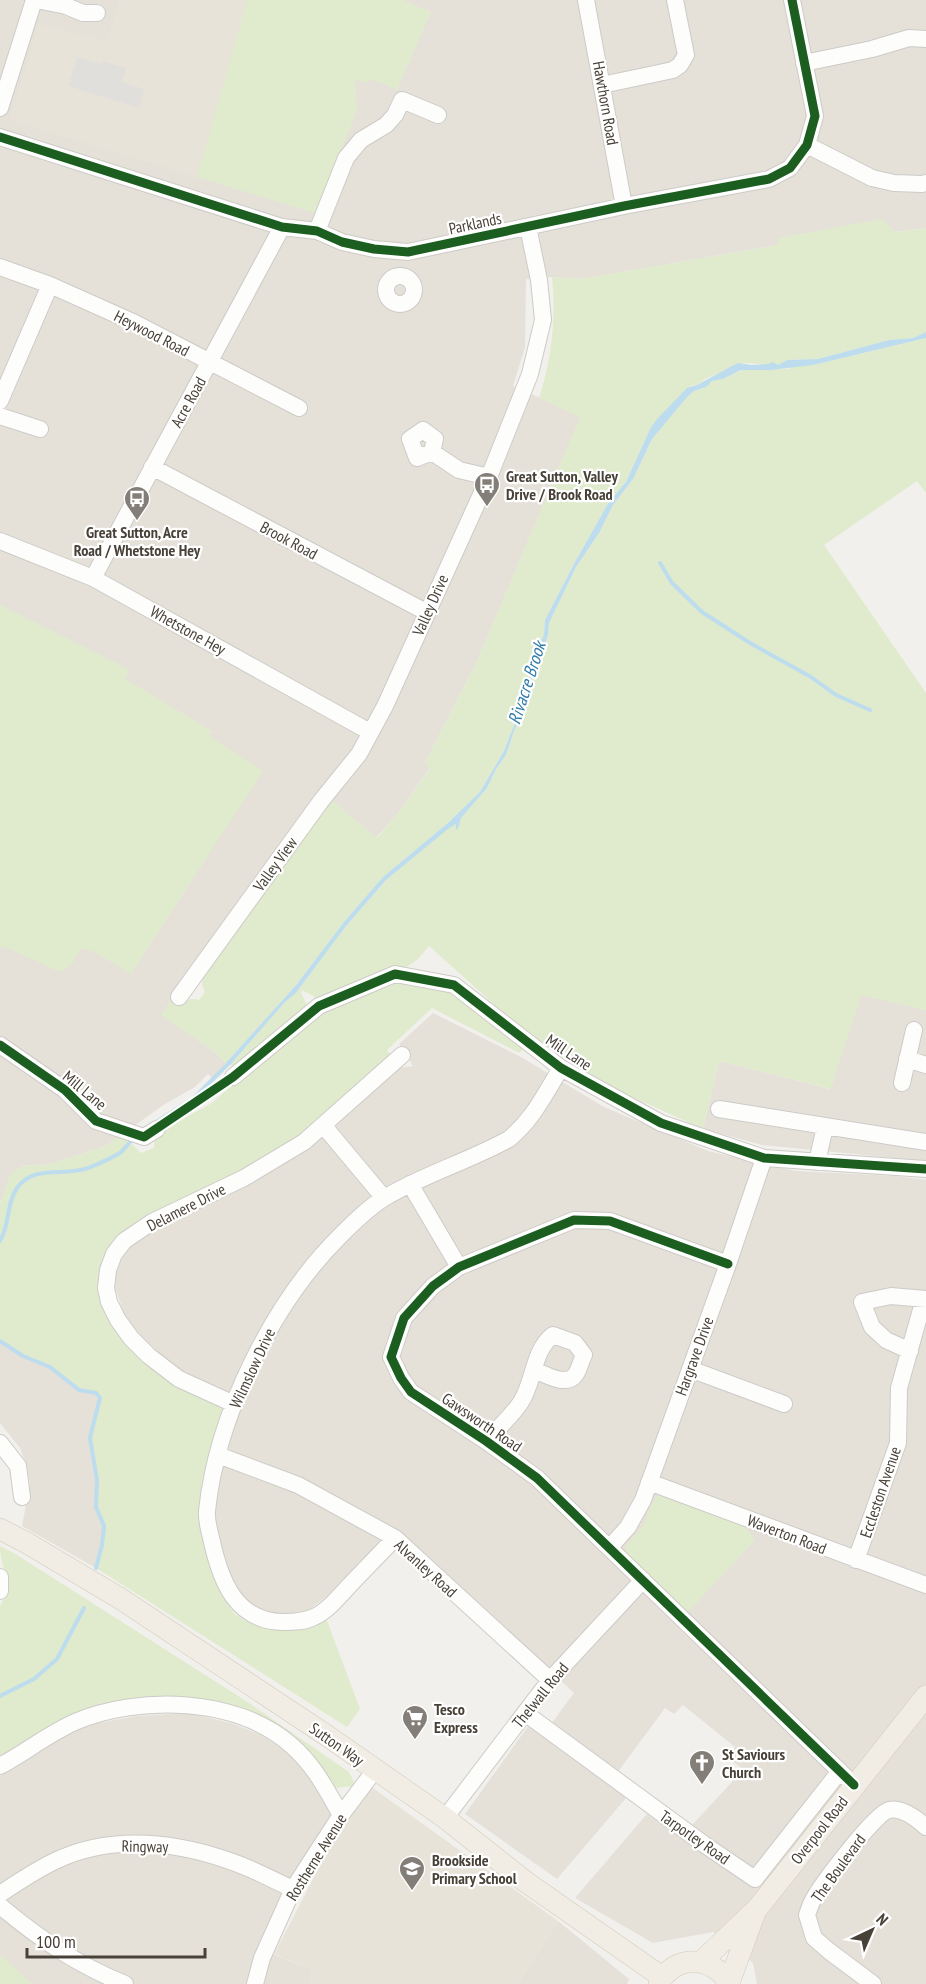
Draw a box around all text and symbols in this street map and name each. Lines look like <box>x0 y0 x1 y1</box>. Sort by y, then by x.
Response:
street label: Hawthorn Road <box>589 59 623 147</box>
street label: Parklands <box>447 208 503 238</box>
street label: Heywood Road <box>111 306 193 361</box>
street label: Acre Road <box>166 373 210 431</box>
place label: Great Sutton, Valley Drive / Brook Road <box>506 466 619 504</box>
bus stop icon: Great Sutton, Valley Drive / Brook Road <box>472 470 502 508</box>
bus stop icon: Great Sutton, Acre Road / Whetstone Hey <box>122 484 152 522</box>
street label: Brook Road <box>257 517 321 563</box>
place label: Great Sutton, Acre Road / Whetstone Hey <box>74 522 201 560</box>
street label: Valley Drive <box>407 571 452 640</box>
street label: Whetstone Hey <box>147 601 229 659</box>
water label: Rivacre Brook <box>502 637 551 727</box>
street label: Valley View <box>248 832 302 896</box>
street label: Mill Lane <box>542 1029 596 1075</box>
street label: Mill Lane <box>59 1066 111 1114</box>
street label: Delamere Drive <box>143 1179 229 1235</box>
street label: Hargrave Drive <box>671 1314 717 1398</box>
street label: Wilmslow Drive <box>225 1325 279 1411</box>
street label: Gawsworth Road <box>438 1388 526 1456</box>
street label: Eccleston Avenue <box>855 1444 905 1540</box>
street label: Waverton Road <box>745 1510 829 1558</box>
street label: Alvanley Road <box>391 1535 461 1601</box>
street label: Thelwall Road <box>508 1658 573 1732</box>
place label: Tesco Express <box>434 1699 478 1737</box>
supermarket icon: Tesco Express <box>400 1703 430 1741</box>
street label: Sutton Way <box>306 1718 368 1770</box>
place label: St Saviours Church <box>722 1744 786 1782</box>
church icon: St Saviours Church <box>687 1748 717 1786</box>
street label: Overpool Road <box>786 1792 852 1868</box>
street label: Tarporley Road <box>656 1806 734 1869</box>
street label: Rostherne Avenue <box>281 1810 351 1904</box>
street label: The Boulevard <box>807 1830 870 1906</box>
street label: Ringway <box>121 1836 169 1856</box>
place label: Brookside Primary School <box>432 1850 517 1888</box>
school or university icon: Brookside Primary School <box>397 1854 427 1892</box>
north arrow <box>842 1900 902 1960</box>
text: N <box>872 1909 892 1929</box>
scale bar <box>27 1921 206 1959</box>
text: 100 m <box>36 1930 76 1953</box>

